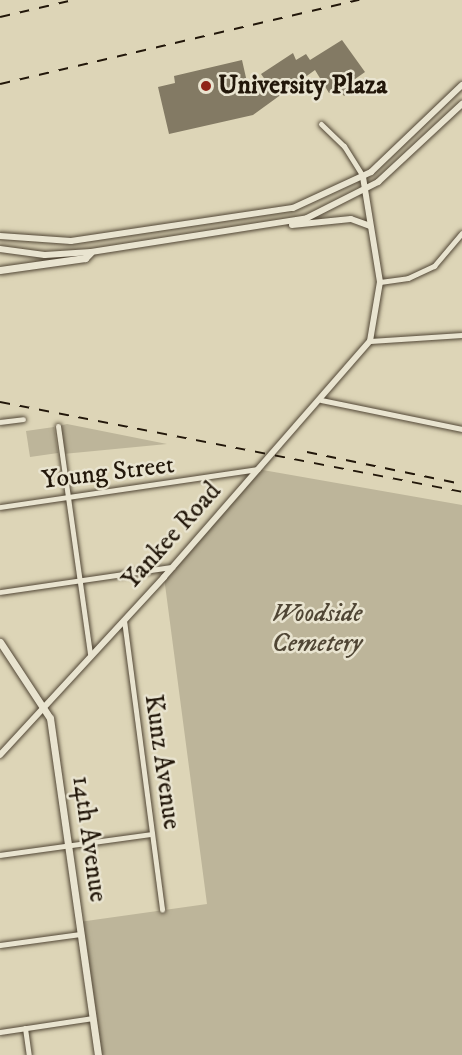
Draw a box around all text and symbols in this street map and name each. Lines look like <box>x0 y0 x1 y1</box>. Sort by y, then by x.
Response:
place label: University Plaza <box>218 70 387 102</box>
marker: University Plaza <box>199 79 213 93</box>
street label: Young Street <box>40 449 176 497</box>
street label: Yankee Road <box>116 476 228 596</box>
park label: Woodside Cemetery <box>272 598 362 660</box>
street label: Kunz Avenue <box>137 693 187 831</box>
street label: 14th Avenue <box>65 774 113 904</box>

